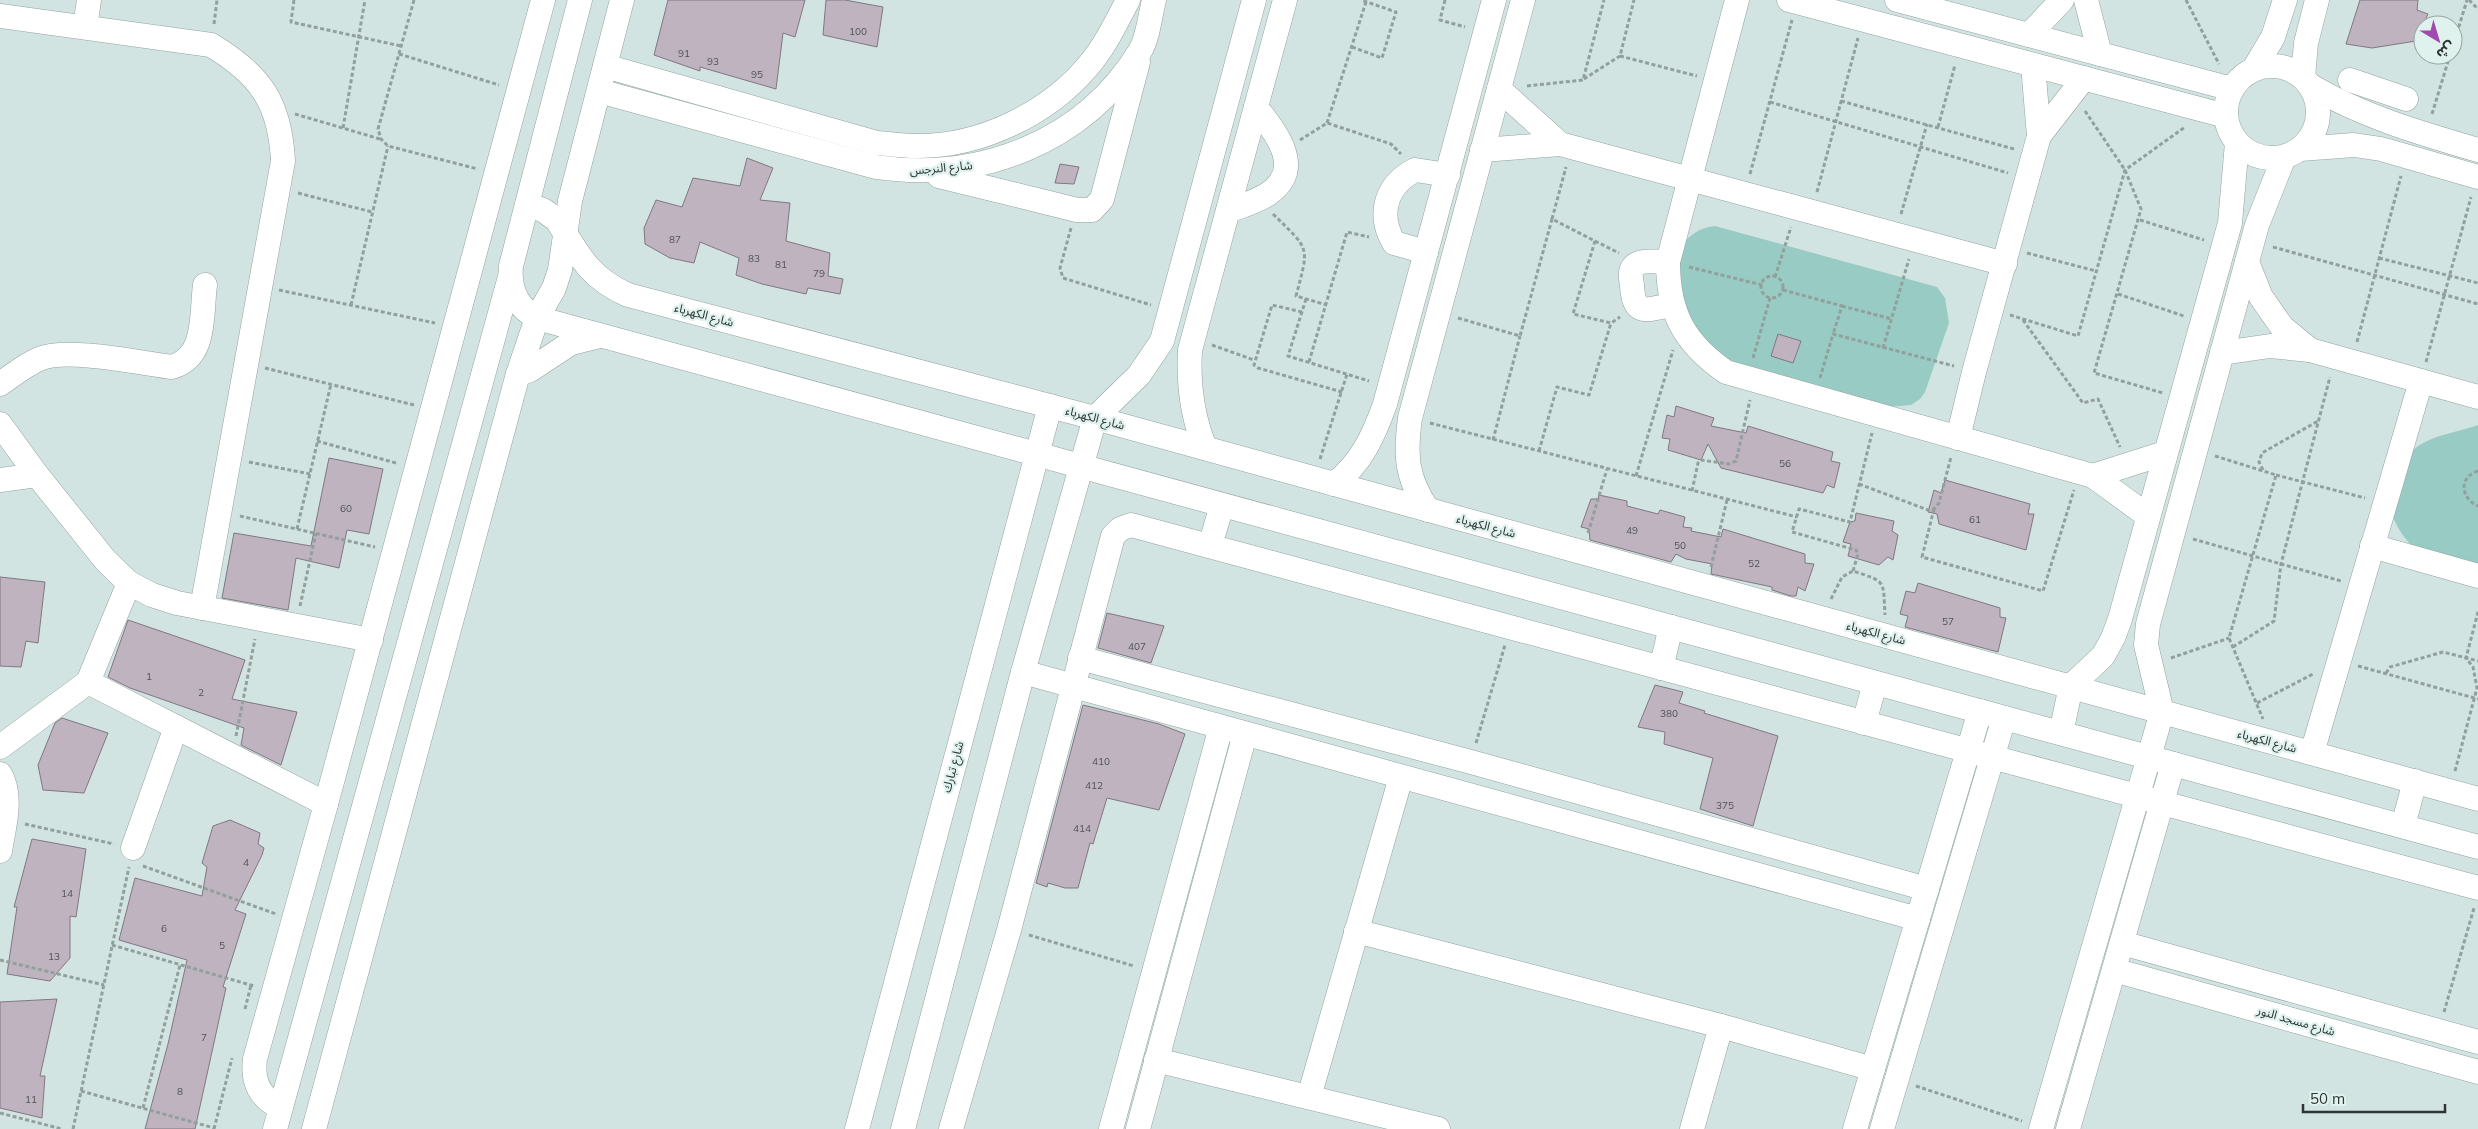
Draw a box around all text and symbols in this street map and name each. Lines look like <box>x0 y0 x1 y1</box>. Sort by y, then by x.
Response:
north arrow <box>2413 15 2463 65</box>
house number: 100 <box>849 25 867 38</box>
text: ش <box>2433 37 2459 63</box>
house number: 91 <box>678 47 690 60</box>
house number: 93 <box>707 55 719 68</box>
house number: 95 <box>751 68 763 81</box>
street label: شارع النرجس <box>909 157 973 180</box>
house number: 87 <box>669 233 681 246</box>
house number: 83 <box>748 252 760 265</box>
house number: 81 <box>775 258 787 271</box>
house number: 79 <box>813 267 825 280</box>
street label: شارع الكهرباء <box>672 299 735 332</box>
street label: شارع الكهرباء <box>1063 402 1126 435</box>
house number: 56 <box>1779 457 1791 470</box>
house number: 60 <box>340 502 352 515</box>
street label: شارع الكهرباء <box>1454 510 1517 543</box>
house number: 61 <box>1969 513 1981 526</box>
house number: 49 <box>1626 524 1638 537</box>
house number: 50 <box>1674 539 1686 552</box>
house number: 52 <box>1748 557 1760 570</box>
house number: 57 <box>1942 615 1954 628</box>
street label: شارع الكهرباء <box>1844 617 1907 650</box>
house number: 407 <box>1128 640 1146 653</box>
house number: 1 <box>146 670 152 683</box>
house number: 2 <box>198 686 204 699</box>
house number: 380 <box>1660 707 1678 720</box>
street label: شارع الكهرباء <box>2235 725 2298 758</box>
street label: شارع تبارك <box>938 740 968 795</box>
house number: 410 <box>1092 755 1110 768</box>
house number: 412 <box>1085 779 1103 792</box>
house number: 375 <box>1716 799 1734 812</box>
house number: 414 <box>1073 822 1091 835</box>
house number: 4 <box>243 856 249 869</box>
house number: 14 <box>61 887 73 900</box>
house number: 6 <box>161 922 167 935</box>
house number: 5 <box>219 939 225 952</box>
house number: 13 <box>48 950 60 963</box>
street label: شارع مسجد النور <box>2254 1002 2337 1041</box>
house number: 7 <box>201 1031 207 1044</box>
scale bar <box>2303 1082 2446 1114</box>
house number: 8 <box>177 1085 183 1098</box>
text: 50 m <box>2310 1089 2345 1108</box>
house number: 11 <box>25 1093 37 1106</box>

